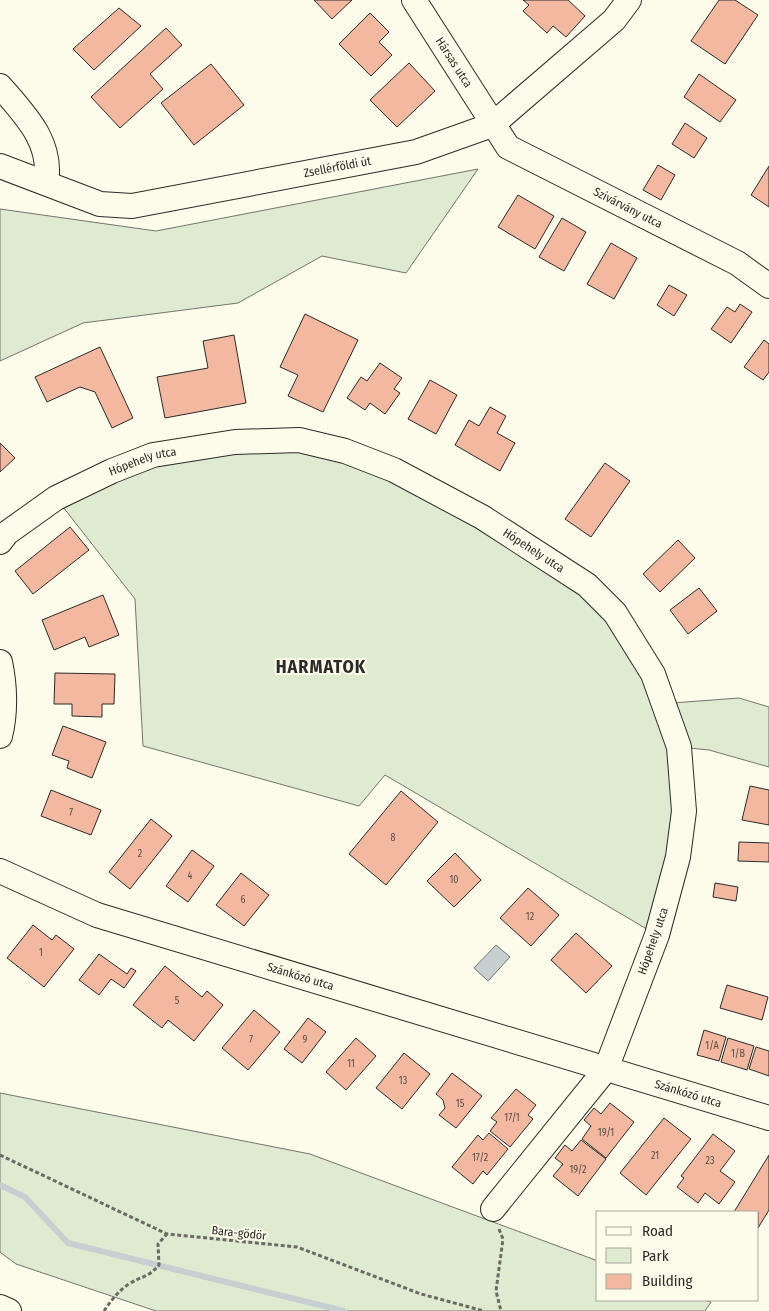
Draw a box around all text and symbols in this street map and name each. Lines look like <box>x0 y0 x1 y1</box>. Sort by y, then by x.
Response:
street label: Hársas utca <box>433 35 475 90</box>
street label: Zsellérföldi út <box>302 154 372 180</box>
street label: Szivárvány utca <box>591 185 665 231</box>
street label: Hópehely utca <box>107 444 177 479</box>
street label: Hópehely utca <box>500 525 567 576</box>
district label: HARMATOK <box>276 656 366 678</box>
house number: 7 <box>69 807 73 819</box>
house number: 8 <box>391 832 396 844</box>
house number: 2 <box>138 848 143 860</box>
house number: 4 <box>188 870 193 882</box>
house number: 10 <box>449 874 459 886</box>
house number: 6 <box>241 894 246 906</box>
street label: Hópehely utca <box>635 905 671 977</box>
house number: 12 <box>526 911 535 923</box>
house number: 1 <box>39 947 43 959</box>
street label: Szánkózó utca <box>265 960 336 993</box>
house number: 5 <box>175 995 180 1007</box>
house number: 7 <box>249 1034 253 1046</box>
house number: 9 <box>303 1034 308 1046</box>
house number: 1/A <box>705 1040 720 1052</box>
house number: 1/B <box>731 1048 746 1060</box>
house number: 11 <box>347 1058 355 1070</box>
house number: 13 <box>399 1075 408 1087</box>
street label: Szánkózó utca <box>653 1077 723 1110</box>
house number: 15 <box>456 1098 465 1110</box>
house number: 17/1 <box>504 1112 520 1124</box>
house number: 19/1 <box>598 1127 614 1139</box>
house number: 21 <box>651 1150 659 1162</box>
house number: 17/2 <box>472 1152 489 1164</box>
house number: 23 <box>706 1155 715 1167</box>
house number: 19/2 <box>569 1164 587 1176</box>
legend <box>596 1211 759 1301</box>
text: Road <box>642 1222 673 1240</box>
street label: Bara-gödör <box>211 1223 268 1243</box>
text: Park <box>642 1247 669 1265</box>
text: Building <box>642 1272 693 1290</box>

